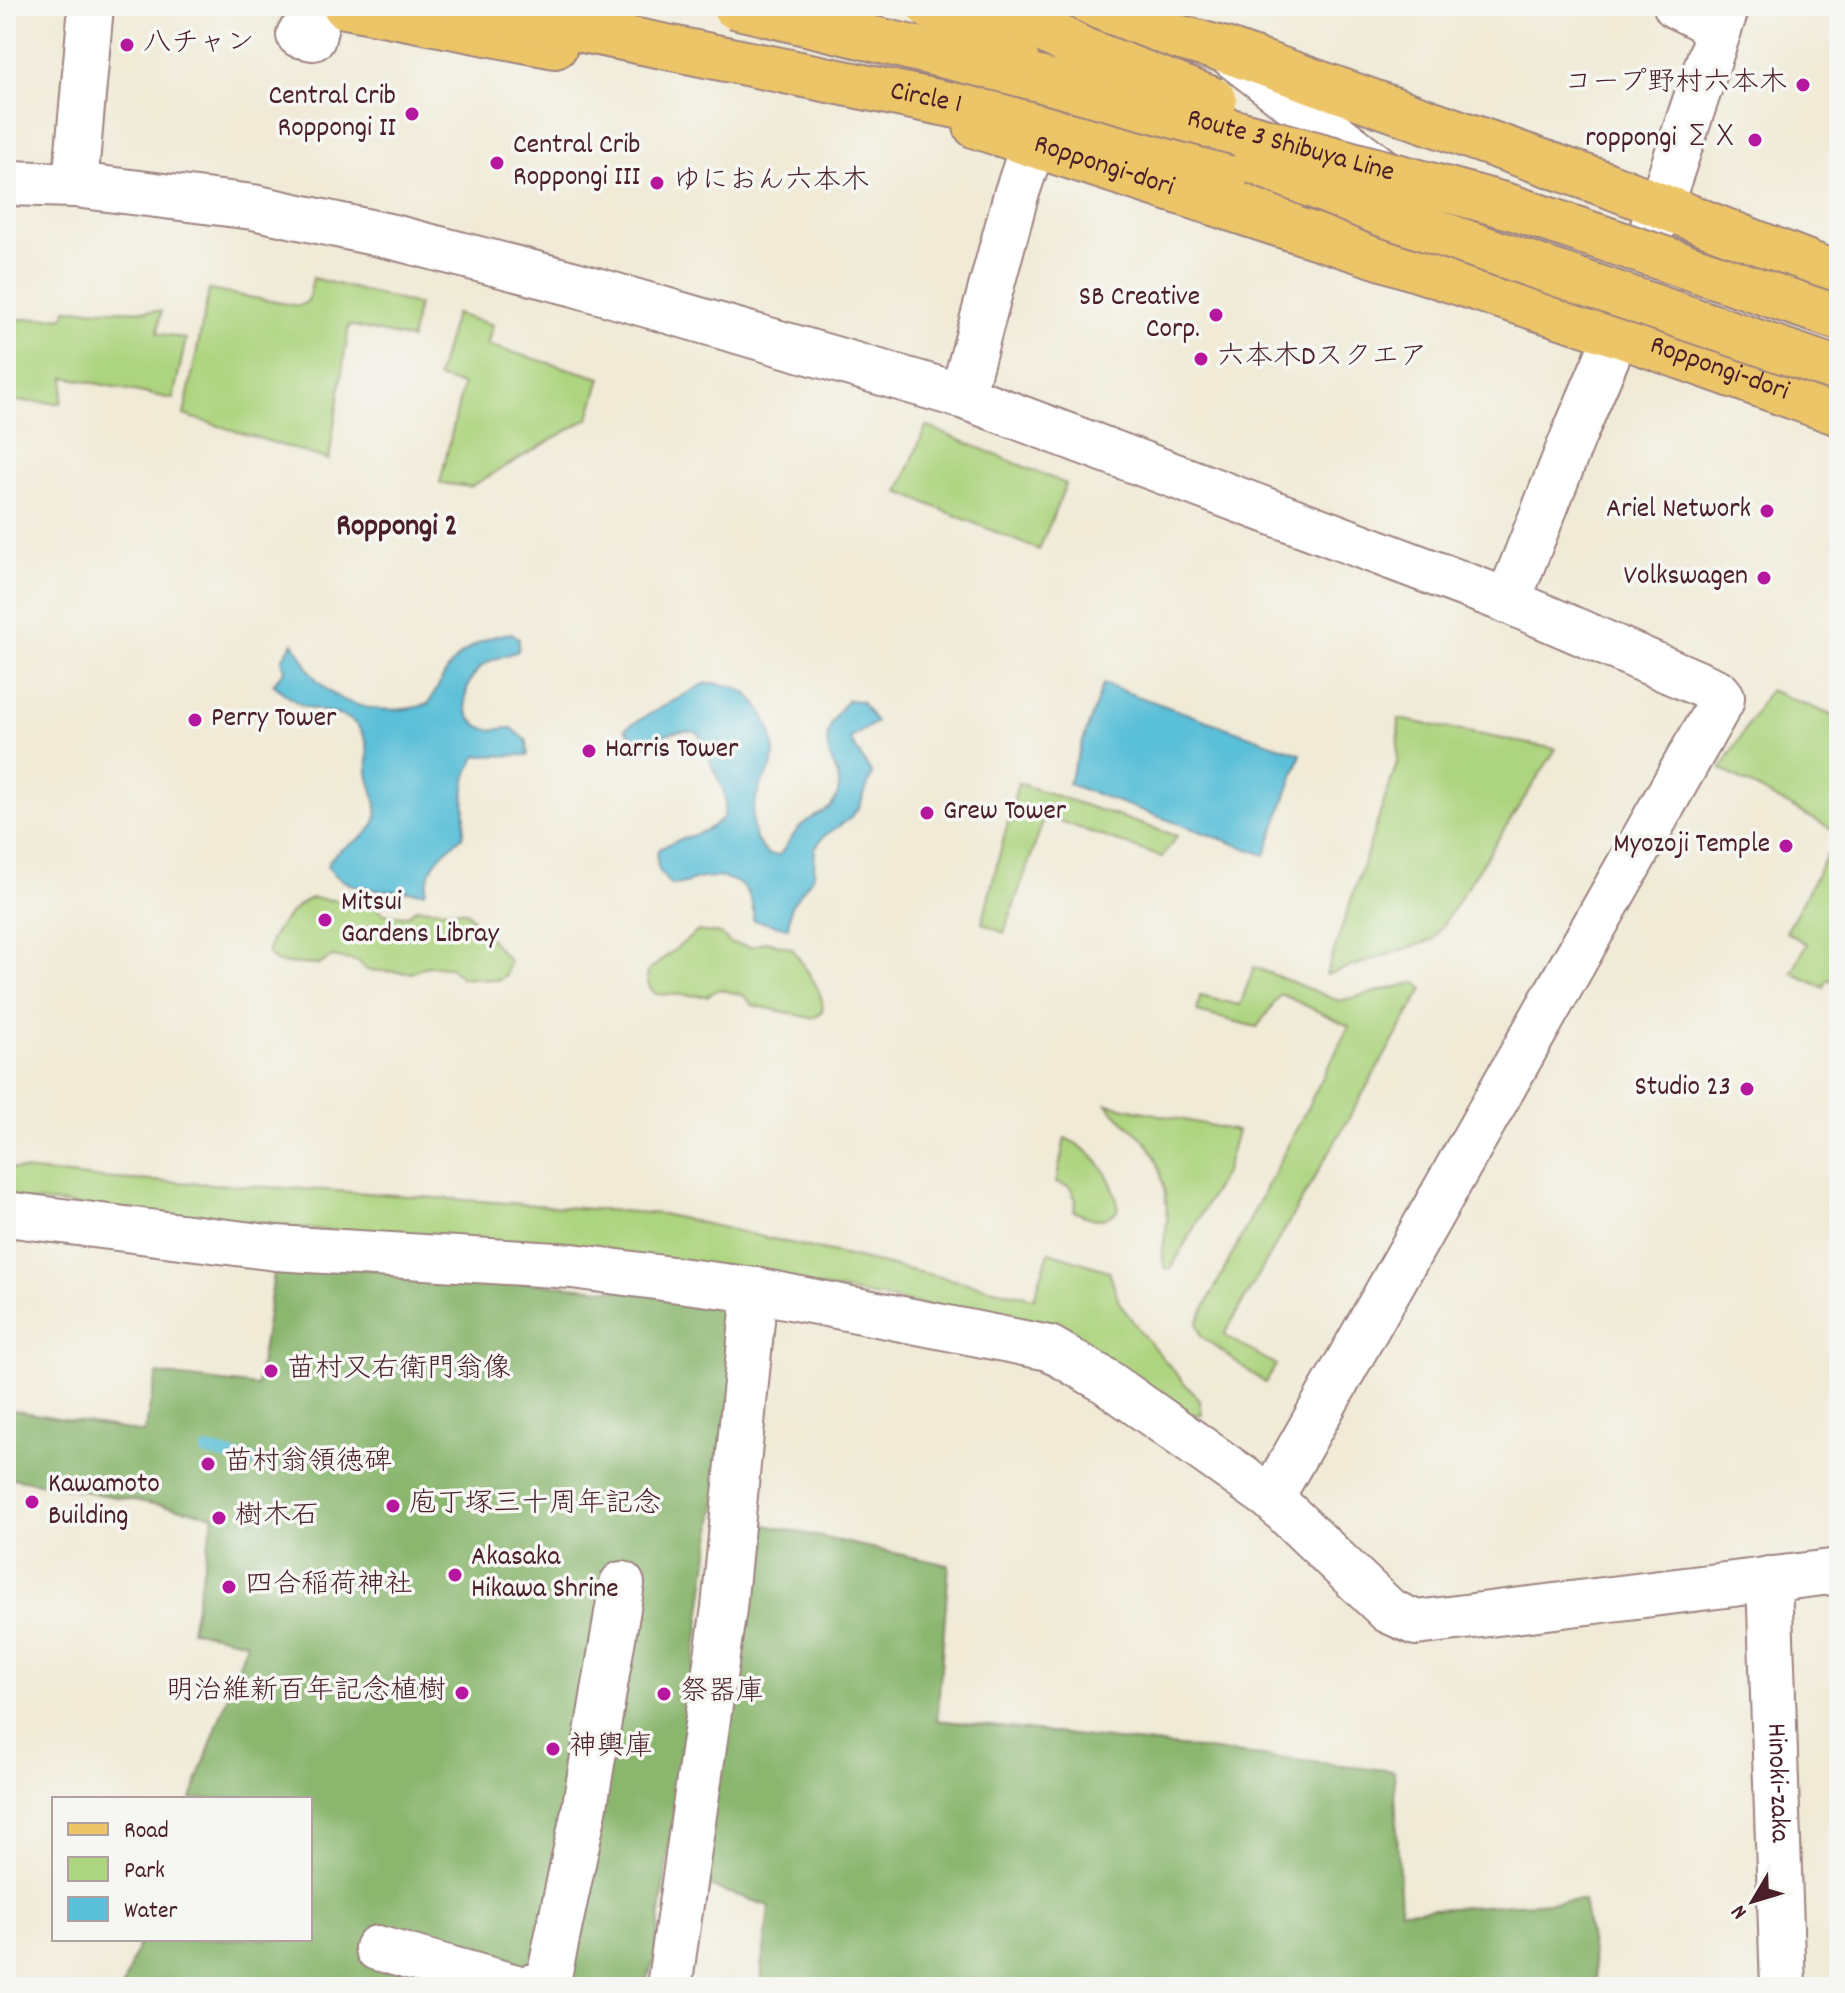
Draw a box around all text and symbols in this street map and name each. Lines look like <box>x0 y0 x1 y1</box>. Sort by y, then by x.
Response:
place label: 八チャン <box>143 25 254 65</box>
marker: 八チャン <box>118 36 136 54</box>
place label: コープ野村六本木 <box>1564 65 1787 105</box>
street label: Circle 1 <box>886 73 965 126</box>
marker: コープ野村六本木 <box>1794 76 1812 94</box>
place label: Central Crib Roppongi II <box>269 78 396 150</box>
street label: Route 3 Shibuya Line <box>1182 100 1398 194</box>
marker: Central Crib Roppongi II <box>403 105 421 123</box>
place label: roppongi ΣΧ <box>1585 120 1739 160</box>
street label: Roppongi-dori <box>1028 126 1179 209</box>
place label: Central Crib Roppongi III <box>513 127 641 199</box>
marker: roppongi ΣΧ <box>1746 131 1764 149</box>
marker: Central Crib Roppongi III <box>488 154 506 172</box>
place label: ゆにおん六本木 <box>673 163 869 203</box>
marker: ゆにおん六本木 <box>648 174 666 192</box>
place label: SB Creative Corp. <box>1079 279 1200 351</box>
marker: SB Creative Corp. <box>1207 306 1225 324</box>
street label: Roppongi-dori <box>1644 327 1794 413</box>
place label: 六本木Dスクエア <box>1217 339 1427 379</box>
marker: 六本木Dスクエア <box>1192 350 1210 368</box>
place label: Ariel Network <box>1606 491 1751 531</box>
marker: Ariel Network <box>1758 502 1776 520</box>
district label: Roppongi 2 <box>336 507 458 550</box>
place label: Volkswagen <box>1623 558 1748 598</box>
marker: Volkswagen <box>1755 569 1773 587</box>
place label: Perry Tower <box>211 700 337 740</box>
marker: Perry Tower <box>186 711 204 729</box>
place label: Harris Tower <box>605 731 739 771</box>
marker: Harris Tower <box>580 742 598 760</box>
place label: Grew Tower <box>943 793 1067 833</box>
marker: Grew Tower <box>918 804 936 822</box>
place label: Myozoji Temple <box>1613 826 1770 866</box>
marker: Myozoji Temple <box>1777 837 1795 855</box>
place label: Mitsui Gardens Libray <box>341 884 499 956</box>
marker: Mitsui Gardens Libray <box>316 911 334 929</box>
place label: Studio 23 <box>1634 1069 1731 1109</box>
marker: Studio 23 <box>1738 1080 1756 1098</box>
place label: 苗村又右衛門翁像 <box>287 1351 511 1391</box>
marker: 苗村又右衛門翁像 <box>262 1362 280 1380</box>
place label: 苗村翁領徳碑 <box>224 1444 392 1484</box>
marker: 苗村翁領徳碑 <box>199 1455 217 1473</box>
place label: Kawamoto Building <box>48 1466 160 1538</box>
place label: 庖丁塚三十周年記念 <box>409 1486 661 1526</box>
marker: Kawamoto Building <box>23 1493 41 1511</box>
marker: 庖丁塚三十周年記念 <box>384 1497 402 1515</box>
place label: 樹木石 <box>235 1498 319 1538</box>
marker: 樹木石 <box>210 1509 228 1527</box>
place label: Akasaka Hikawa Shrine <box>471 1539 619 1611</box>
marker: Akasaka Hikawa Shrine <box>446 1566 464 1584</box>
place label: 四合稲荷神社 <box>245 1567 413 1607</box>
marker: 四合稲荷神社 <box>220 1578 238 1596</box>
place label: 明治維新百年記念植樹 <box>166 1673 446 1713</box>
place label: 祭器庫 <box>680 1674 764 1714</box>
marker: 明治維新百年記念植樹 <box>453 1684 471 1702</box>
marker: 祭器庫 <box>655 1685 673 1703</box>
street label: Hinoki-zaka <box>1754 1722 1798 1844</box>
place label: 神輿庫 <box>569 1729 653 1769</box>
marker: 神輿庫 <box>544 1740 562 1758</box>
legend <box>52 1797 312 1941</box>
text: Road <box>124 1815 169 1849</box>
text: Park <box>124 1855 165 1889</box>
north arrow <box>1713 1861 1793 1941</box>
text: Water <box>124 1895 177 1929</box>
text: N <box>1724 1897 1756 1925</box>

